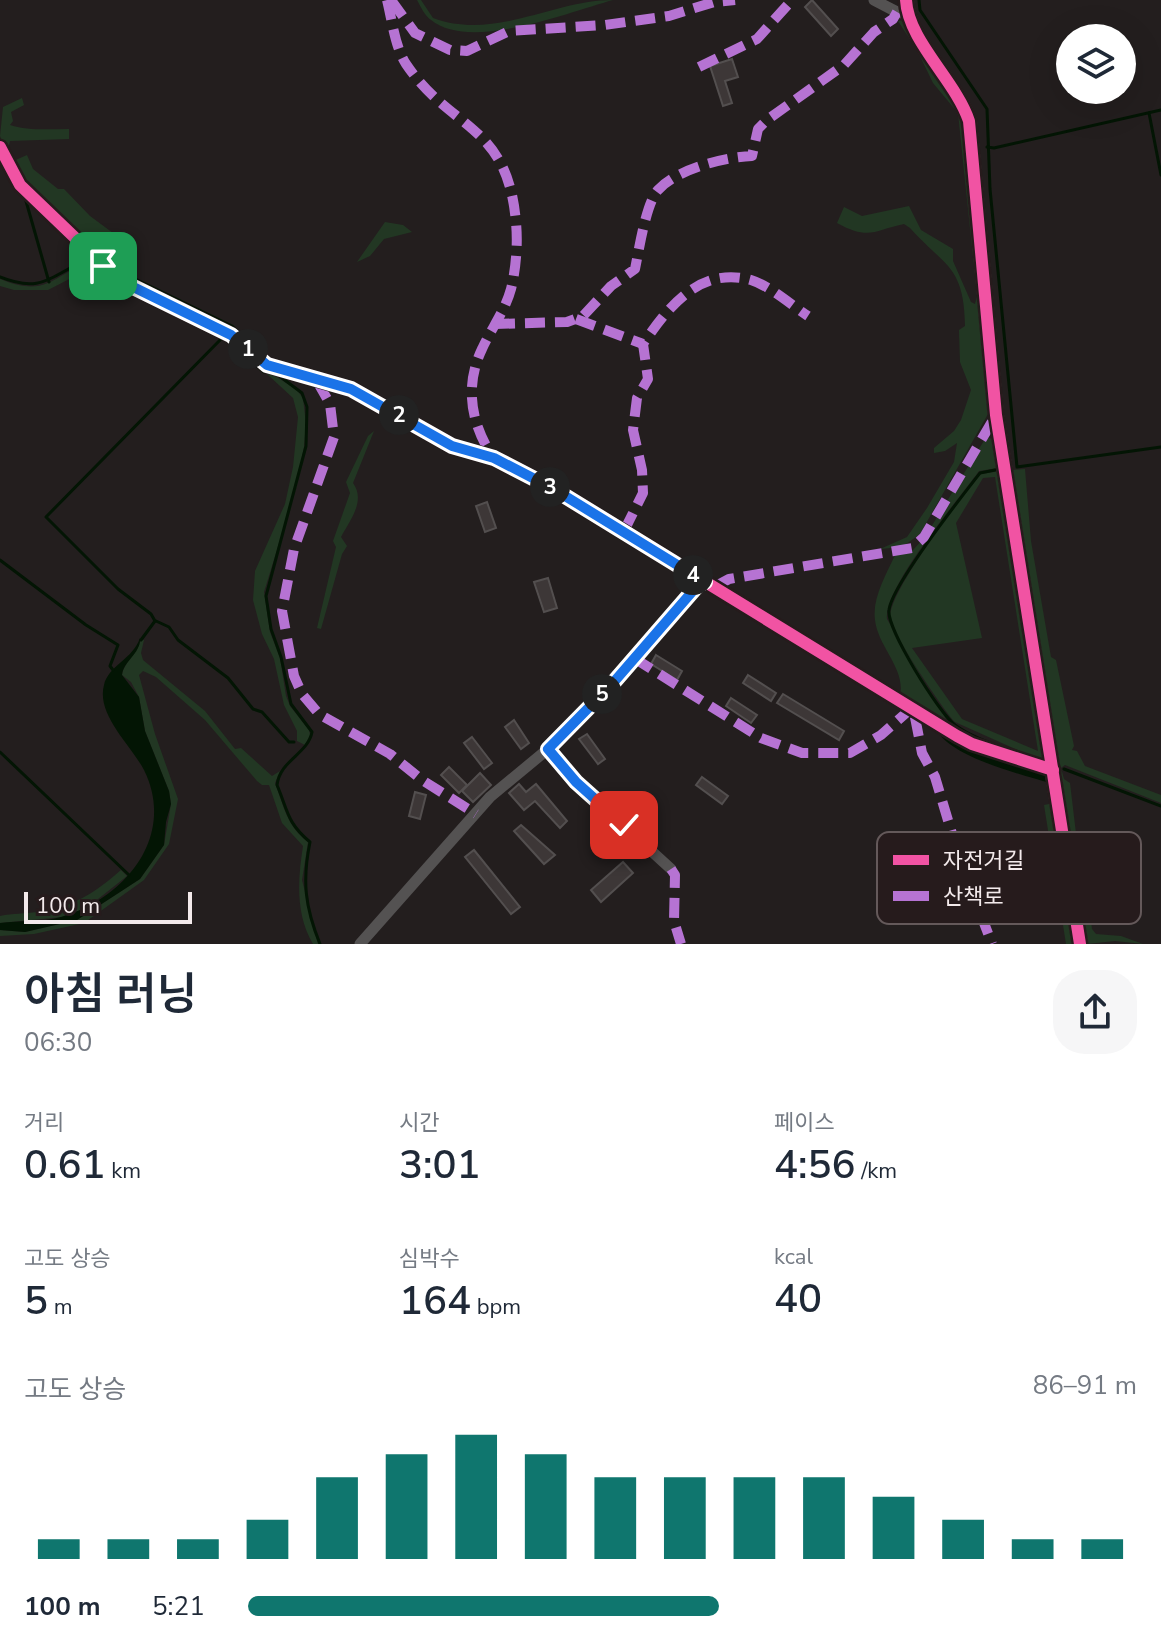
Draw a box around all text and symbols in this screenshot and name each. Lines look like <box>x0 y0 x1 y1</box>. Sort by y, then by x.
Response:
map controls <box>1056 24 1136 104</box>
button: layers <box>1056 24 1136 104</box>
pin <box>69 232 137 300</box>
icon: arrive <box>81 244 125 288</box>
pin: 1 <box>228 329 268 369</box>
text: 1 <box>241 334 255 364</box>
pin: 2 <box>379 395 419 435</box>
text: 2 <box>392 400 406 430</box>
pin: 3 <box>530 467 570 507</box>
text: 3 <box>543 472 557 502</box>
pin: 4 <box>673 555 713 595</box>
text: 4 <box>686 560 700 590</box>
pin: 5 <box>582 674 622 714</box>
text: 5 <box>595 679 609 709</box>
pin <box>590 791 658 859</box>
icon: check <box>602 803 646 847</box>
legend <box>877 832 1141 924</box>
text: 자전거길 <box>943 846 1024 876</box>
text: 산책로 <box>943 882 1004 912</box>
scale bar <box>24 888 192 924</box>
text: 100 m <box>36 891 100 921</box>
text: 아침 러닝 <box>24 965 198 1025</box>
button: share <box>1053 970 1137 1054</box>
text: 06:30 <box>24 1025 92 1060</box>
text: 거리 <box>24 1108 64 1138</box>
text: 시간 <box>399 1108 439 1138</box>
text: 페이스 <box>774 1108 835 1138</box>
text: 0.61 <box>24 1138 105 1192</box>
text: 3:01 <box>399 1138 480 1192</box>
text: 4:56 <box>774 1138 855 1192</box>
text: km <box>105 1156 141 1186</box>
text: /km <box>855 1156 897 1186</box>
text: kcal <box>774 1242 813 1272</box>
text: 고도 상승 <box>24 1244 111 1274</box>
text: 심박수 <box>399 1244 460 1274</box>
text: 40 <box>774 1272 822 1326</box>
text: 5 <box>24 1274 48 1328</box>
text: 164 <box>399 1274 471 1328</box>
text: m <box>48 1292 73 1322</box>
text: bpm <box>471 1292 521 1322</box>
text: 86–91 m <box>1033 1368 1137 1403</box>
text: 고도 상승 <box>24 1372 126 1407</box>
text: 100 m <box>24 1589 101 1624</box>
text: 5:21 <box>152 1589 205 1624</box>

